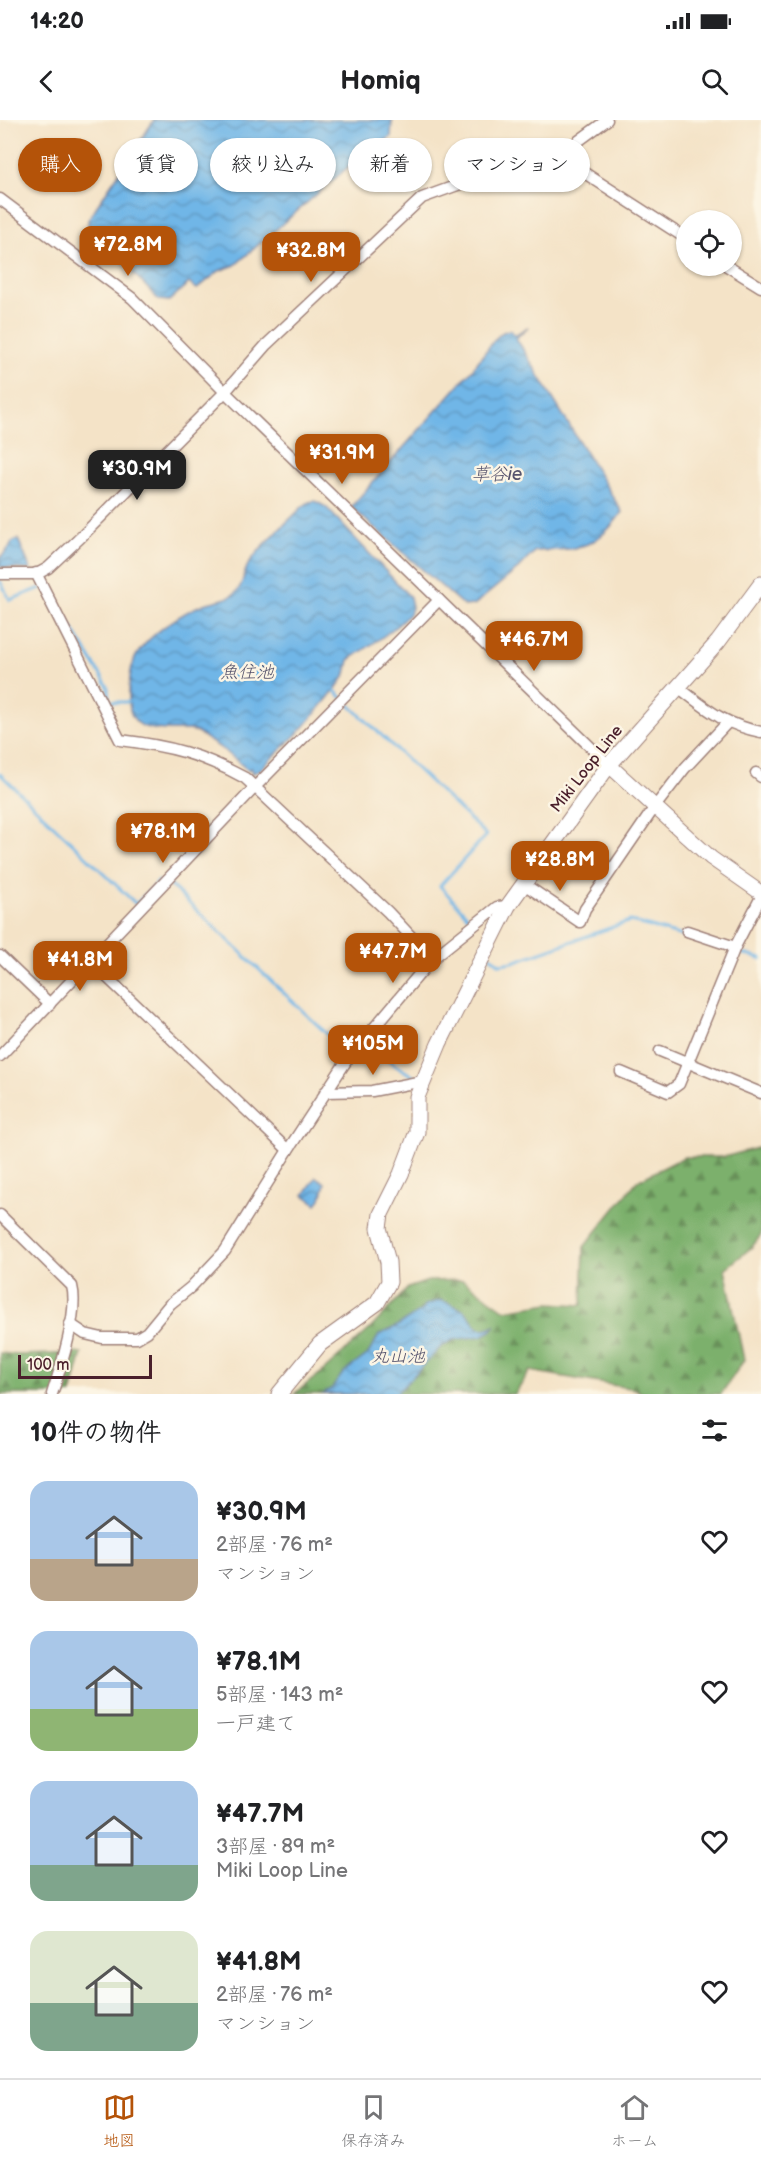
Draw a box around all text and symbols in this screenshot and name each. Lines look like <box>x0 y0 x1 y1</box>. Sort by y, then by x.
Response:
text: 14:20 <box>30 8 84 35</box>
icon: back <box>30 65 63 98</box>
text: Homiq <box>340 65 421 97</box>
icon: search <box>698 65 731 98</box>
chip: 購入 <box>18 138 102 192</box>
chip: 賃貸 <box>114 138 198 192</box>
chip: 絞り込み <box>210 138 336 192</box>
chip: 新着 <box>348 138 432 192</box>
chip: マンション <box>444 138 590 192</box>
map controls <box>676 210 742 276</box>
button: locate <box>676 210 742 276</box>
pin: ¥72.8M <box>79 226 177 277</box>
pin: ¥32.8M <box>262 232 360 283</box>
text: ¥72.8M <box>94 233 162 257</box>
text: ¥32.8M <box>276 239 346 263</box>
pin: ¥31.9M <box>293 434 391 485</box>
text: ¥31.9M <box>309 441 375 465</box>
pin: ¥30.9M <box>88 450 186 501</box>
text: ¥30.9M <box>102 457 172 481</box>
water label: 草谷ie <box>472 464 522 485</box>
pin: ¥46.7M <box>485 621 583 672</box>
text: ¥46.7M <box>500 628 568 652</box>
water label: 魚住池 <box>220 662 275 683</box>
street label: Miki Loop Line <box>547 721 627 816</box>
pin: ¥78.1M <box>114 813 212 864</box>
text: ¥78.1M <box>130 820 196 844</box>
pin: ¥28.8M <box>511 841 609 892</box>
text: ¥28.8M <box>525 848 595 872</box>
pin: ¥47.7M <box>344 933 442 984</box>
text: ¥47.7M <box>359 940 427 964</box>
pin: ¥41.8M <box>31 941 129 992</box>
text: ¥41.8M <box>47 948 113 972</box>
pin: ¥105M <box>331 1025 415 1076</box>
text: ¥105M <box>342 1032 404 1056</box>
water label: 丸山池 <box>371 1346 426 1367</box>
scale bar <box>18 1352 152 1380</box>
text: 100 m <box>27 1356 70 1375</box>
icon: filters <box>698 1414 731 1447</box>
text: 10件の物件 <box>30 1418 161 1449</box>
text: ¥30.9M <box>216 1497 307 1528</box>
icon: home <box>78 1505 150 1577</box>
icon: heart <box>698 1525 731 1558</box>
text: 2部屋 · 76 m² <box>216 1533 333 1557</box>
text: マンション <box>216 1562 315 1586</box>
text: ¥78.1M <box>216 1647 301 1678</box>
icon: home <box>78 1655 150 1727</box>
icon: heart <box>698 1675 731 1708</box>
text: 5部屋 · 143 m² <box>216 1683 343 1707</box>
text: 一戸建て <box>216 1712 296 1736</box>
text: ¥47.7M <box>216 1799 304 1830</box>
icon: home <box>78 1805 150 1877</box>
icon: heart <box>698 1825 731 1858</box>
text: 3部屋 · 89 m² <box>216 1835 335 1859</box>
text: Miki Loop Line <box>216 1859 348 1883</box>
text: ¥41.8M <box>216 1947 302 1978</box>
icon: home <box>78 1955 150 2027</box>
icon: heart <box>698 1975 731 2008</box>
text: 2部屋 · 76 m² <box>216 1983 333 2007</box>
text: マンション <box>216 2012 315 2036</box>
tab: 地図 <box>103 2091 136 2151</box>
tab: 保存済み <box>341 2091 405 2151</box>
tab: ホーム <box>611 2091 658 2151</box>

